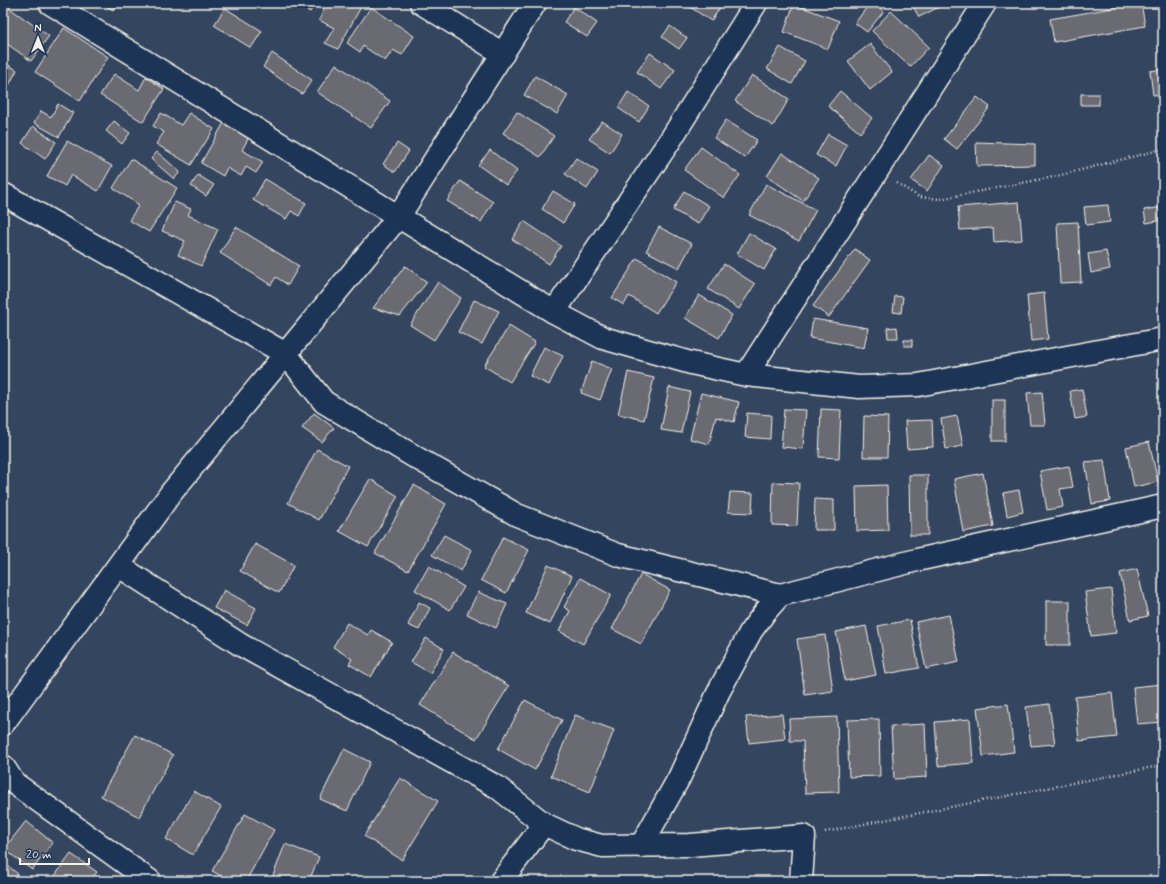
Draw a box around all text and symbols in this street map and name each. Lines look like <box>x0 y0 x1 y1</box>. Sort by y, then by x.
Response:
north arrow <box>18 18 58 58</box>
text: N <box>34 22 42 36</box>
scale bar <box>20 840 89 866</box>
text: 20 m <box>26 847 52 863</box>

